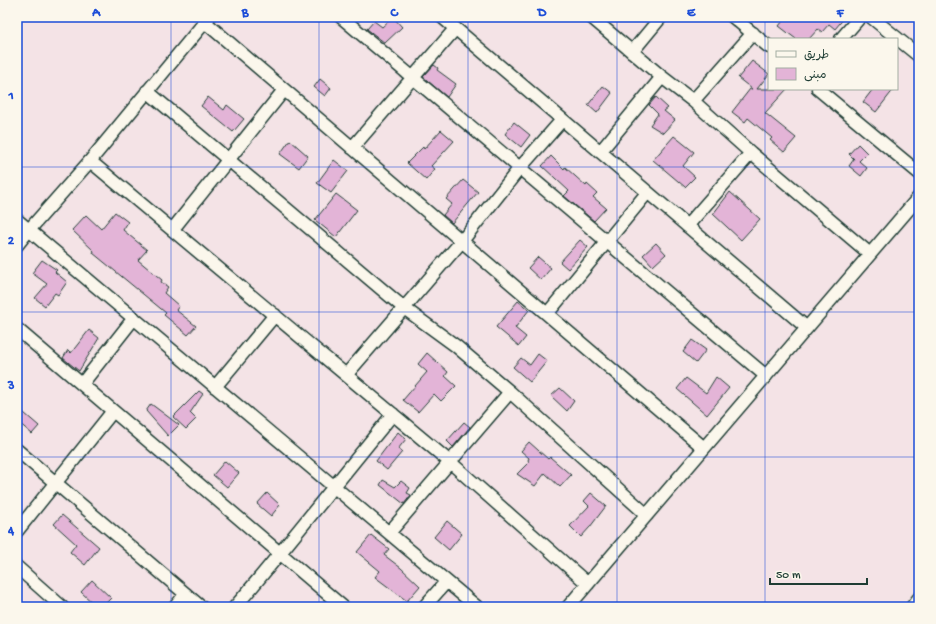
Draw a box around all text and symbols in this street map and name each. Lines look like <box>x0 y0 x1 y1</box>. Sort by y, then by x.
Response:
text: A <box>91 6 101 21</box>
text: B <box>241 6 250 21</box>
text: C <box>389 6 399 21</box>
text: D <box>537 6 547 21</box>
text: E <box>687 6 696 21</box>
text: F <box>836 6 845 21</box>
legend <box>768 38 898 90</box>
text: طريق <box>804 49 829 63</box>
text: مبنى <box>804 69 827 83</box>
text: 1 <box>7 89 14 104</box>
text: 2 <box>8 234 15 249</box>
text: 3 <box>7 379 15 394</box>
text: 4 <box>7 524 15 539</box>
scale bar <box>770 560 867 586</box>
text: 50 m <box>776 569 801 583</box>

